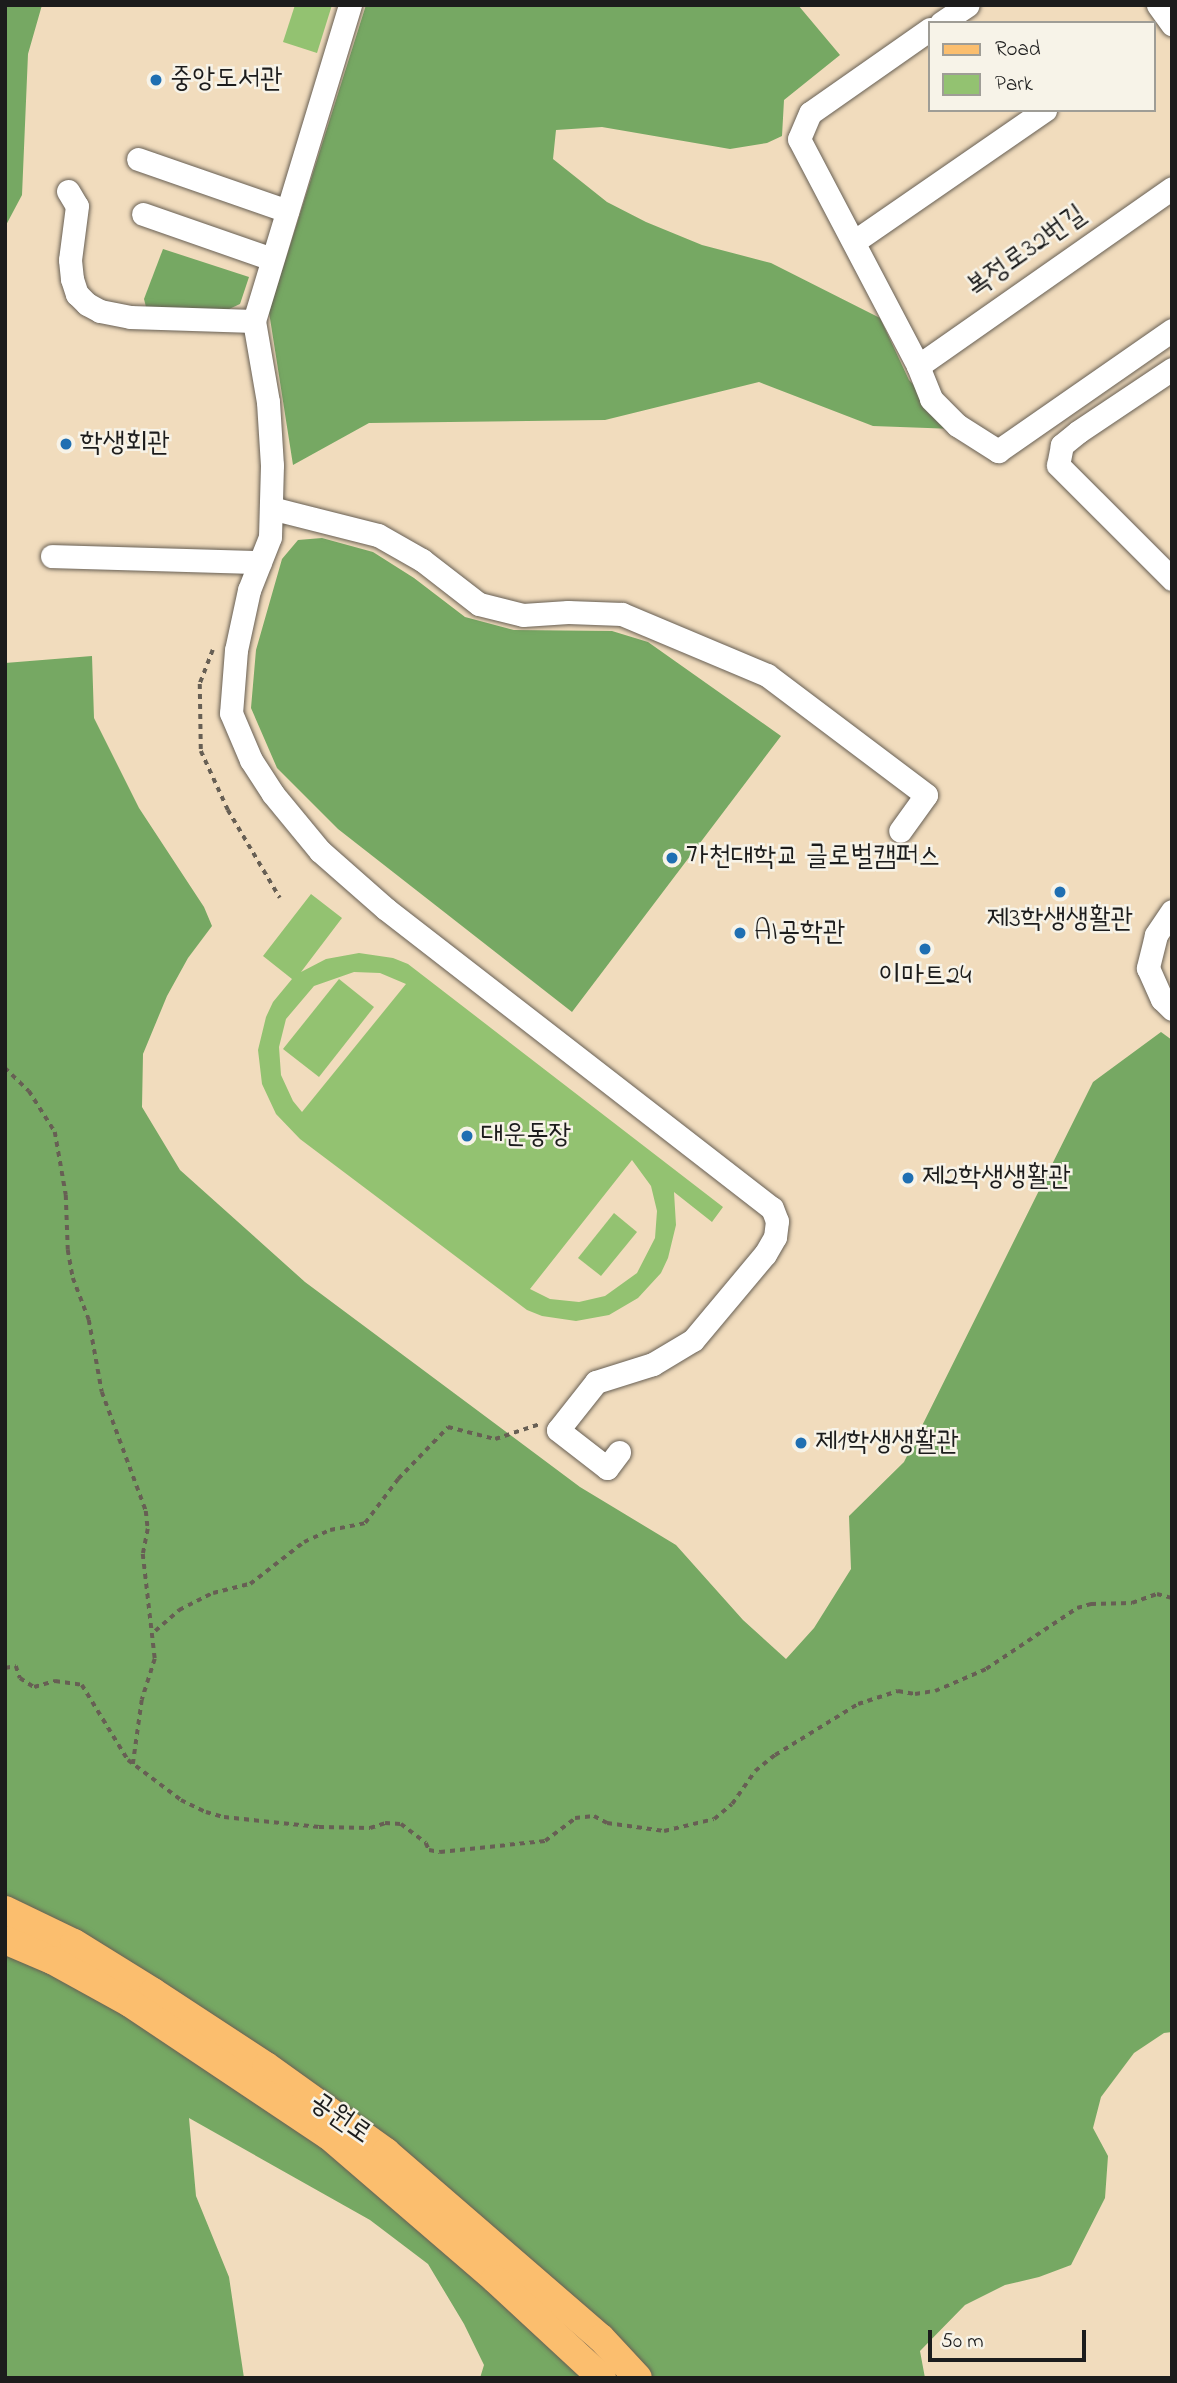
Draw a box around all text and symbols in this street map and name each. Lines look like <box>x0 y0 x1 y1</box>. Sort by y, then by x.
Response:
legend <box>928 21 1156 112</box>
text: Road <box>995 35 1041 65</box>
place label: 중앙도서관 <box>170 63 283 97</box>
text: Park <box>995 70 1033 100</box>
marker: 중앙도서관 <box>148 72 164 88</box>
street label: 복정로32번길 <box>961 199 1093 305</box>
place label: 학생회관 <box>80 427 170 461</box>
marker: 학생회관 <box>58 436 74 452</box>
place label: 가천대학교 글로벌캠퍼스 <box>686 841 941 875</box>
marker: 가천대학교 글로벌캠퍼스 <box>664 850 680 866</box>
marker: 제3학생생활관 <box>1052 884 1068 900</box>
place label: 제3학생생활관 <box>987 903 1133 937</box>
place label: AI공학관 <box>754 916 845 950</box>
marker: AI공학관 <box>732 925 748 941</box>
marker: 이마트24 <box>917 941 933 957</box>
place label: 이마트24 <box>878 960 972 994</box>
place label: 대운동장 <box>481 1119 571 1153</box>
marker: 대운동장 <box>459 1128 475 1144</box>
place label: 제2학생생활관 <box>922 1161 1071 1195</box>
marker: 제2학생생활관 <box>900 1170 916 1186</box>
place label: 제1학생생활관 <box>815 1426 959 1460</box>
marker: 제1학생생활관 <box>793 1435 809 1451</box>
street label: 공원로 <box>303 2086 377 2152</box>
scale bar <box>932 2316 1090 2360</box>
text: 50 m <box>941 2327 984 2357</box>

